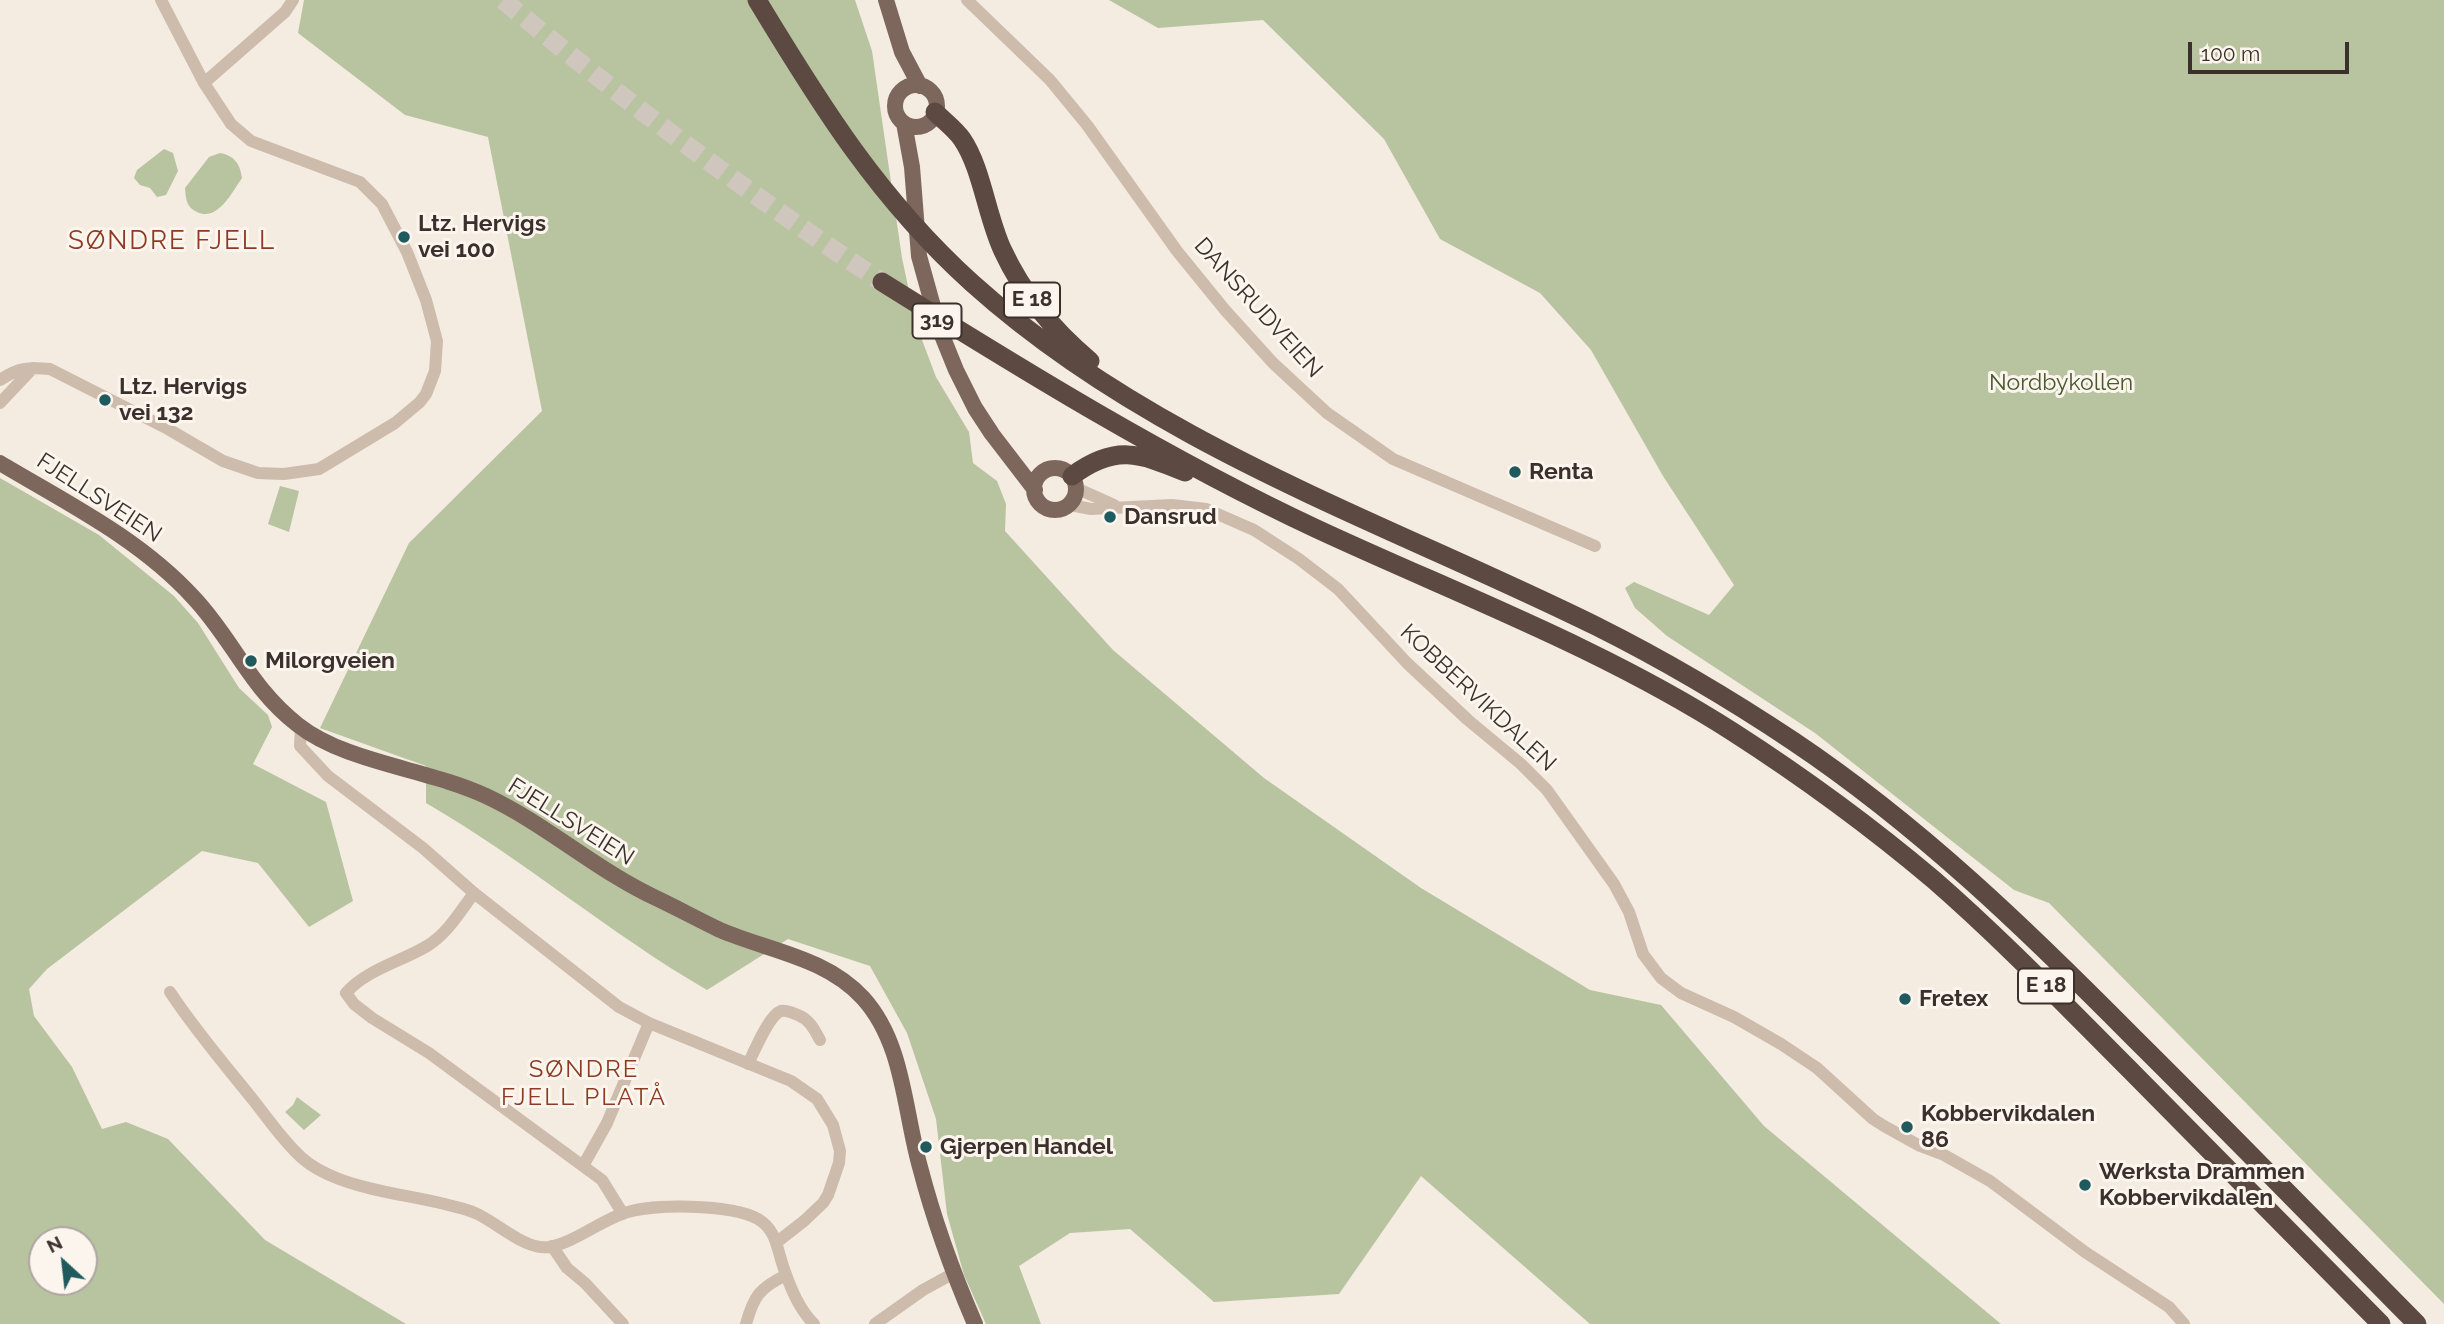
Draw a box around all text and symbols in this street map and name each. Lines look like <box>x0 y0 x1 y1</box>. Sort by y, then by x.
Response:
scale bar <box>2192 28 2353 72</box>
text: 100 m <box>2201 41 2260 66</box>
place label: Ltz. Hervigs vei 100 <box>418 210 546 264</box>
district label: SØNDRE FJELL <box>69 225 275 257</box>
marker: Ltz. Hervigs vei 100 <box>396 229 412 245</box>
street label: DANSRUDVEIEN <box>1188 232 1328 384</box>
road number: E 18 <box>1004 282 1060 318</box>
road number: 319 <box>912 304 962 338</box>
park label: Nordbykollen <box>1989 369 2133 397</box>
place label: Ltz. Hervigs vei 132 <box>119 373 247 427</box>
marker: Ltz. Hervigs vei 132 <box>97 392 113 408</box>
street label: FJELLSVEIEN <box>31 447 167 549</box>
place label: Renta <box>1529 458 1594 486</box>
marker: Renta <box>1507 464 1523 480</box>
place label: Dansrud <box>1124 503 1217 531</box>
marker: Dansrud <box>1102 509 1118 525</box>
street label: KOBBERVIKDALEN <box>1394 619 1562 777</box>
place label: Milorgveien <box>265 647 395 675</box>
marker: Milorgveien <box>243 653 259 669</box>
street label: FJELLSVEIEN <box>503 772 639 872</box>
road number: E 18 <box>2018 968 2074 1004</box>
place label: Fretex <box>1919 985 1988 1013</box>
marker: Fretex <box>1897 991 1913 1007</box>
district label: SØNDRE FJELL PLATÅ <box>502 1056 666 1112</box>
place label: Kobbervikdalen 86 <box>1921 1100 2095 1154</box>
marker: Kobbervikdalen 86 <box>1899 1119 1915 1135</box>
place label: Gjerpen Handel <box>940 1133 1113 1161</box>
marker: Gjerpen Handel <box>918 1139 934 1155</box>
place label: Werksta Drammen Kobbervikdalen <box>2099 1158 2305 1212</box>
marker: Werksta Drammen Kobbervikdalen <box>2077 1177 2093 1193</box>
north arrow <box>28 1226 98 1296</box>
text: N <box>43 1231 66 1257</box>

